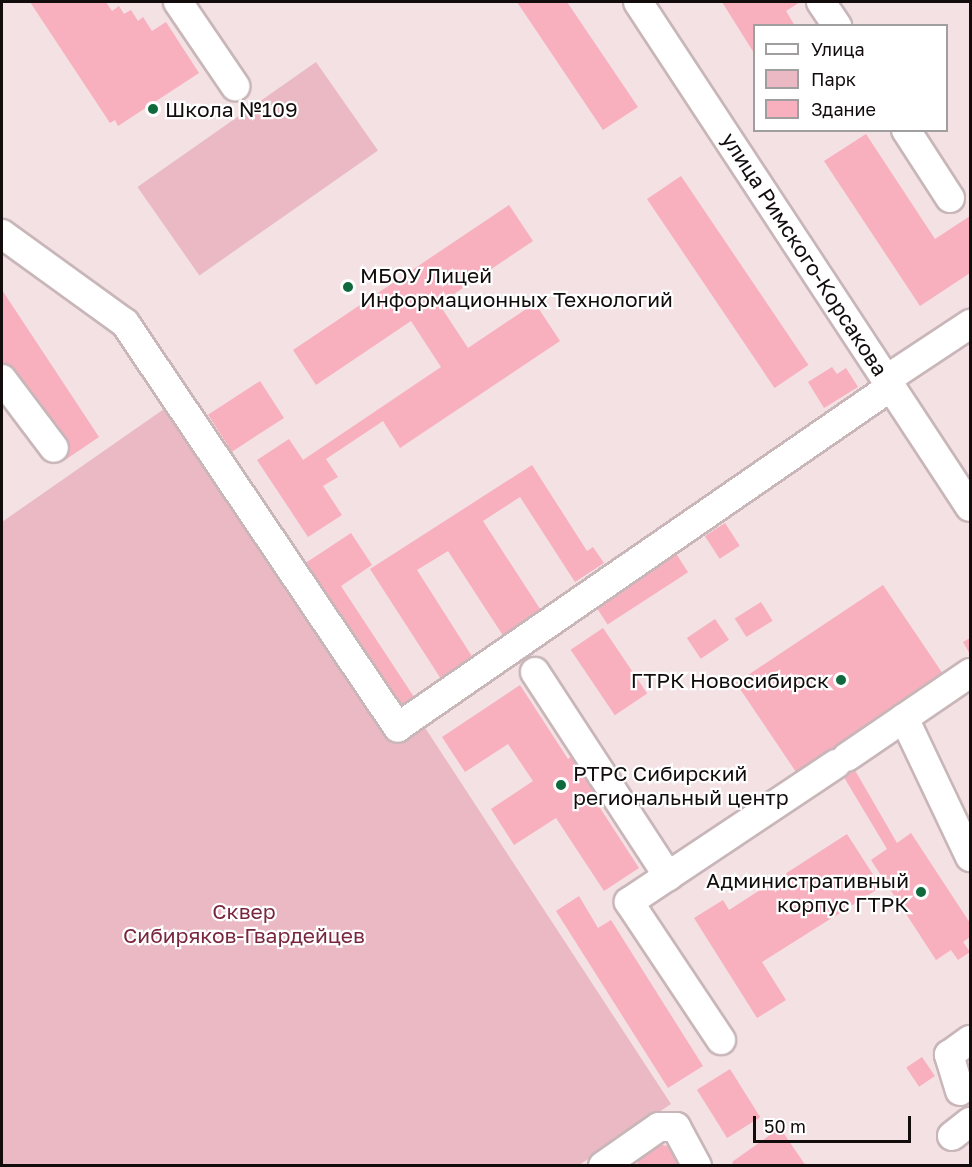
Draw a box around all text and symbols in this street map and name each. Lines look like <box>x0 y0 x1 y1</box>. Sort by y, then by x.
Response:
legend <box>753 24 948 132</box>
text: Улица <box>811 38 865 60</box>
text: Парк <box>811 68 856 90</box>
place label: Школа №109 <box>165 96 298 122</box>
text: Здание <box>811 98 876 120</box>
marker: Школа №109 <box>146 102 160 116</box>
street label: улица Римского-Корсакова <box>717 128 893 380</box>
place label: МБОУ Лицей Информационных Технологий <box>360 262 673 312</box>
marker: МБОУ Лицей Информационных Технологий <box>341 280 355 294</box>
place label: ГТРК Новосибирск <box>631 667 829 693</box>
marker: ГТРК Новосибирск <box>834 673 848 687</box>
place label: РТРС Сибирский региональный центр <box>573 760 789 810</box>
marker: РТРС Сибирский региональный центр <box>554 778 568 792</box>
place label: Административный корпус ГТРК <box>706 867 909 917</box>
marker: Административный корпус ГТРК <box>914 885 928 899</box>
park label: Сквер Сибиряков-Гвардейцев <box>123 898 365 948</box>
scale bar <box>756 1104 914 1142</box>
text: 50 m <box>764 1115 806 1137</box>

